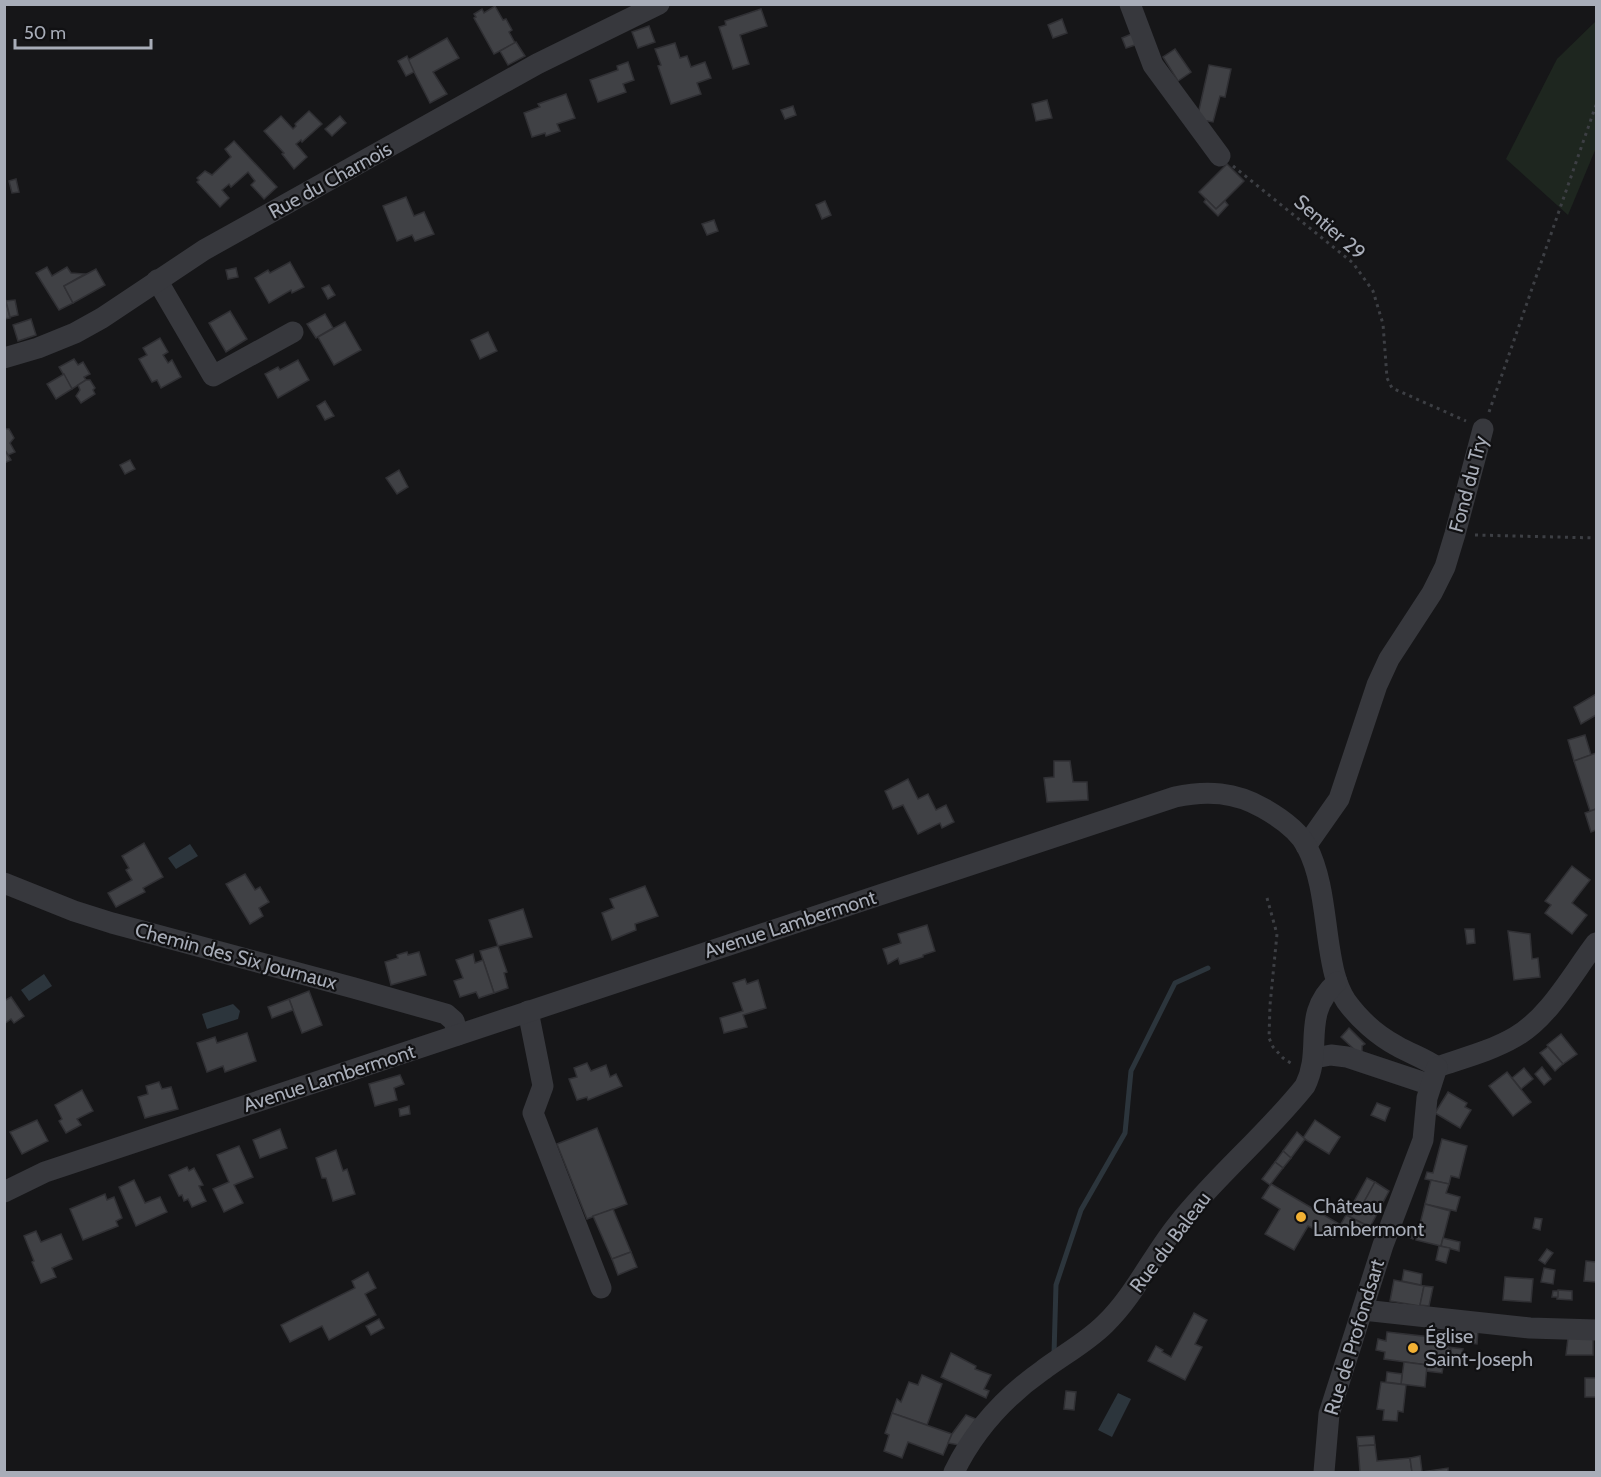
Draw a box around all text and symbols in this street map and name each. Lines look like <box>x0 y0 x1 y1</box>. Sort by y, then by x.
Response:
scale bar <box>15 12 152 50</box>
text: 50 m <box>24 22 66 44</box>
street label: Rue du Charnois <box>264 136 396 224</box>
street label: Sentier 29 <box>1289 189 1371 265</box>
street label: Fond du Try <box>1444 433 1492 535</box>
street label: Avenue Lambermont <box>701 885 879 963</box>
street label: Chemin des Six Journaux <box>132 917 340 995</box>
street label: Avenue Lambermont <box>240 1039 418 1117</box>
street label: Rue du Baleau <box>1124 1187 1216 1297</box>
place label: Château Lambermont <box>1313 1194 1424 1241</box>
marker: Château Lambermont <box>1294 1210 1308 1224</box>
street label: Rue de Profondsart <box>1319 1256 1389 1418</box>
place label: Église Saint-Joseph <box>1425 1324 1533 1371</box>
marker: Église Saint-Joseph <box>1406 1341 1420 1355</box>

